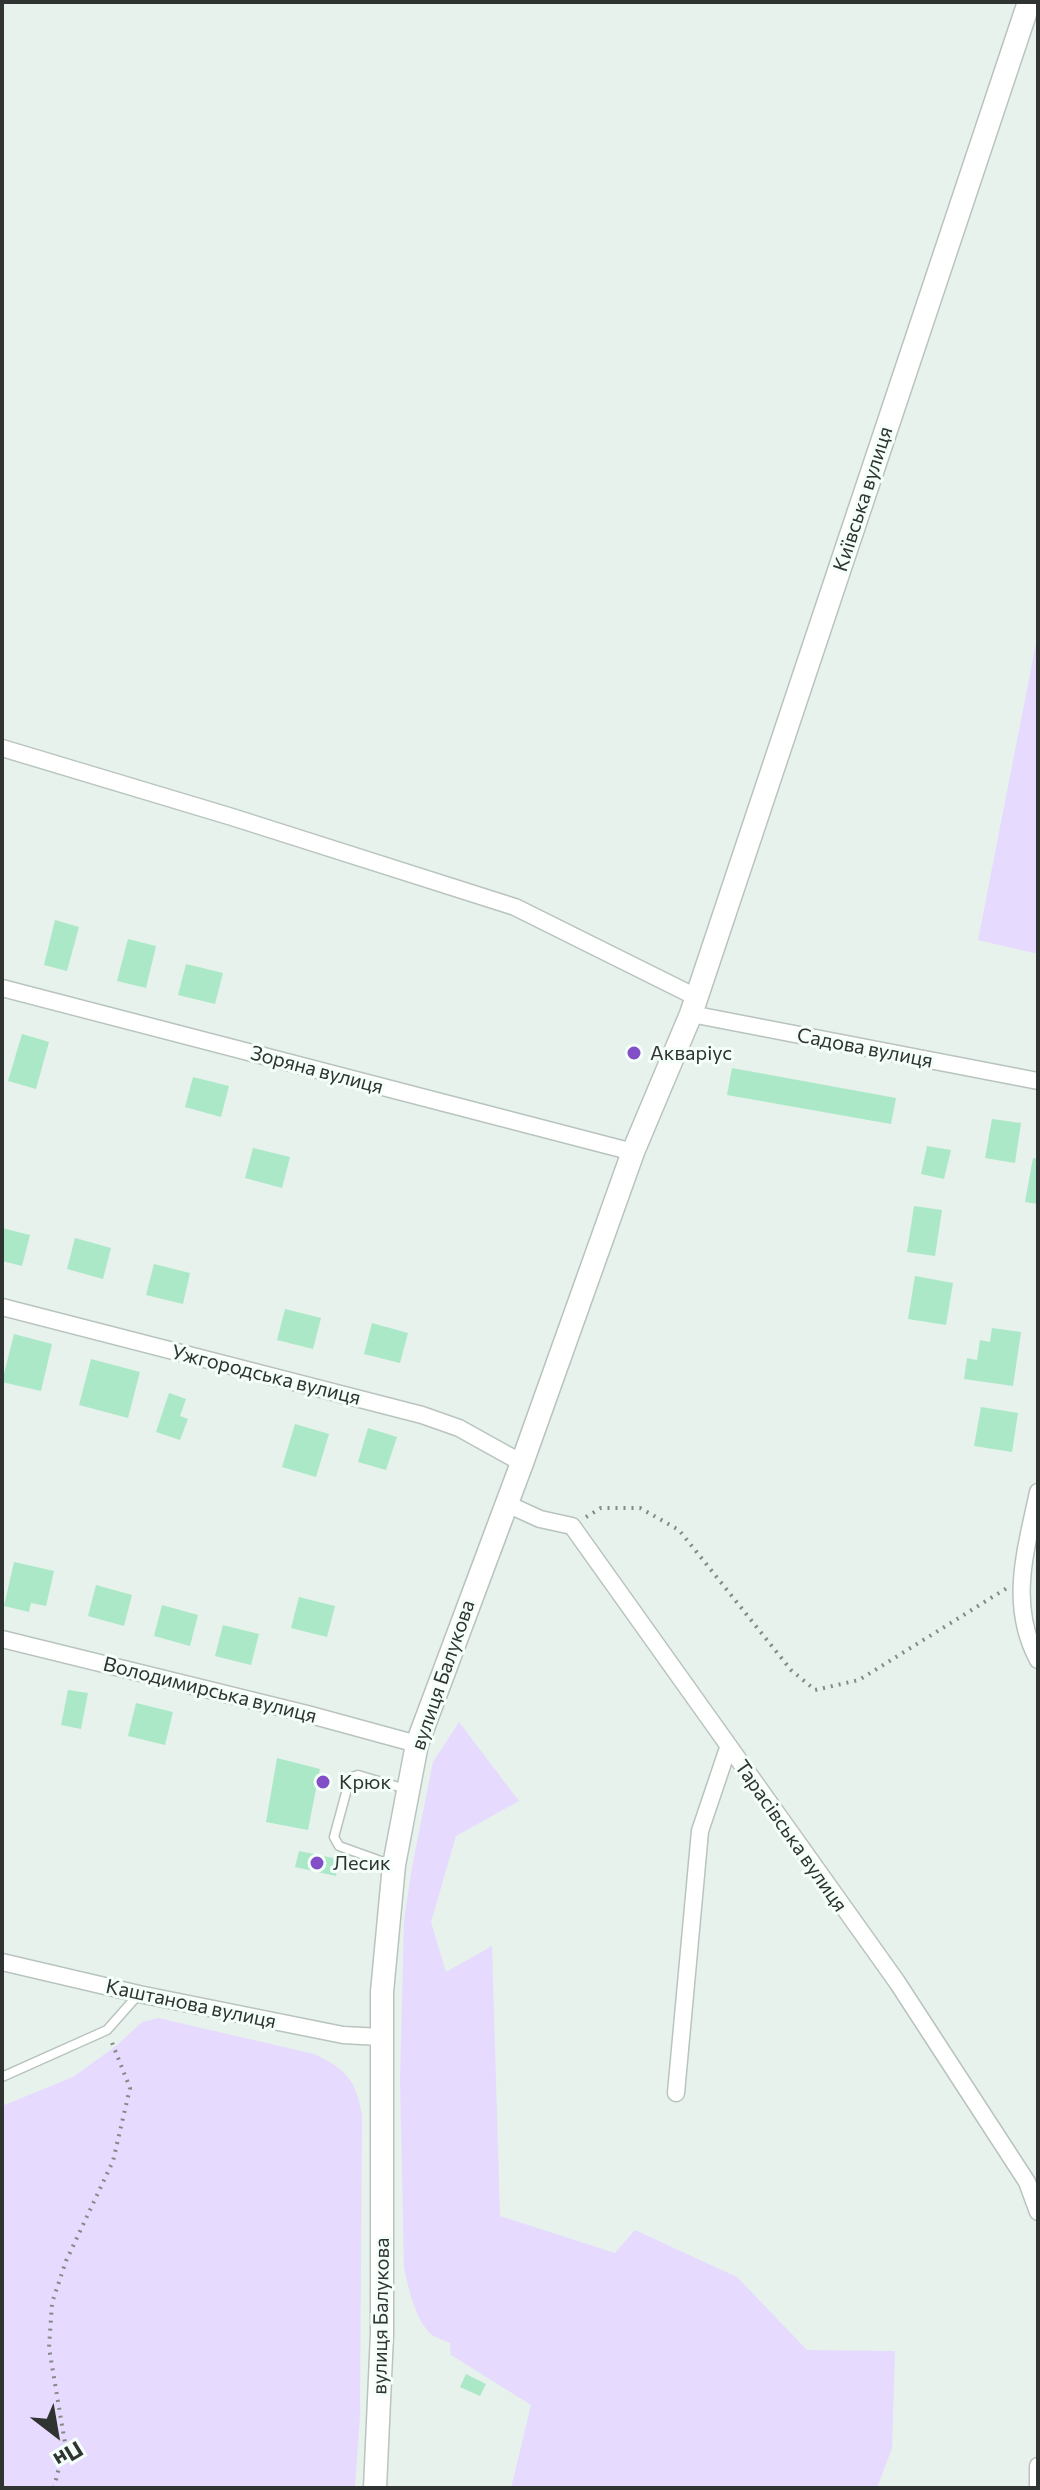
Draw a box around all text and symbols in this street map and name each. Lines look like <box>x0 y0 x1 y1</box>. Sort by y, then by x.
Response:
street label: Київська вулиця <box>828 423 898 575</box>
street label: Садова вулиця <box>795 1023 935 1073</box>
street label: Зоряна вулиця <box>248 1041 386 1099</box>
place label: Акваріус <box>650 1041 732 1065</box>
marker: Акваріус <box>625 1044 643 1062</box>
street label: Ужгородська вулиця <box>169 1340 363 1410</box>
street label: вулиця Балукова <box>406 1597 480 1753</box>
street label: Володимирська вулиця <box>101 1652 319 1728</box>
street label: Тарасівська вулиця <box>730 1756 852 1916</box>
place label: Крюк <box>339 1770 391 1794</box>
marker: Крюк <box>314 1773 332 1791</box>
place label: Лесик <box>333 1851 391 1875</box>
marker: Лесик <box>308 1854 326 1872</box>
street label: Каштанова вулиця <box>104 1974 278 2034</box>
street label: вулиця Балукова <box>368 2237 394 2395</box>
north arrow <box>16 2394 96 2474</box>
text: Пн <box>49 2436 88 2474</box>

